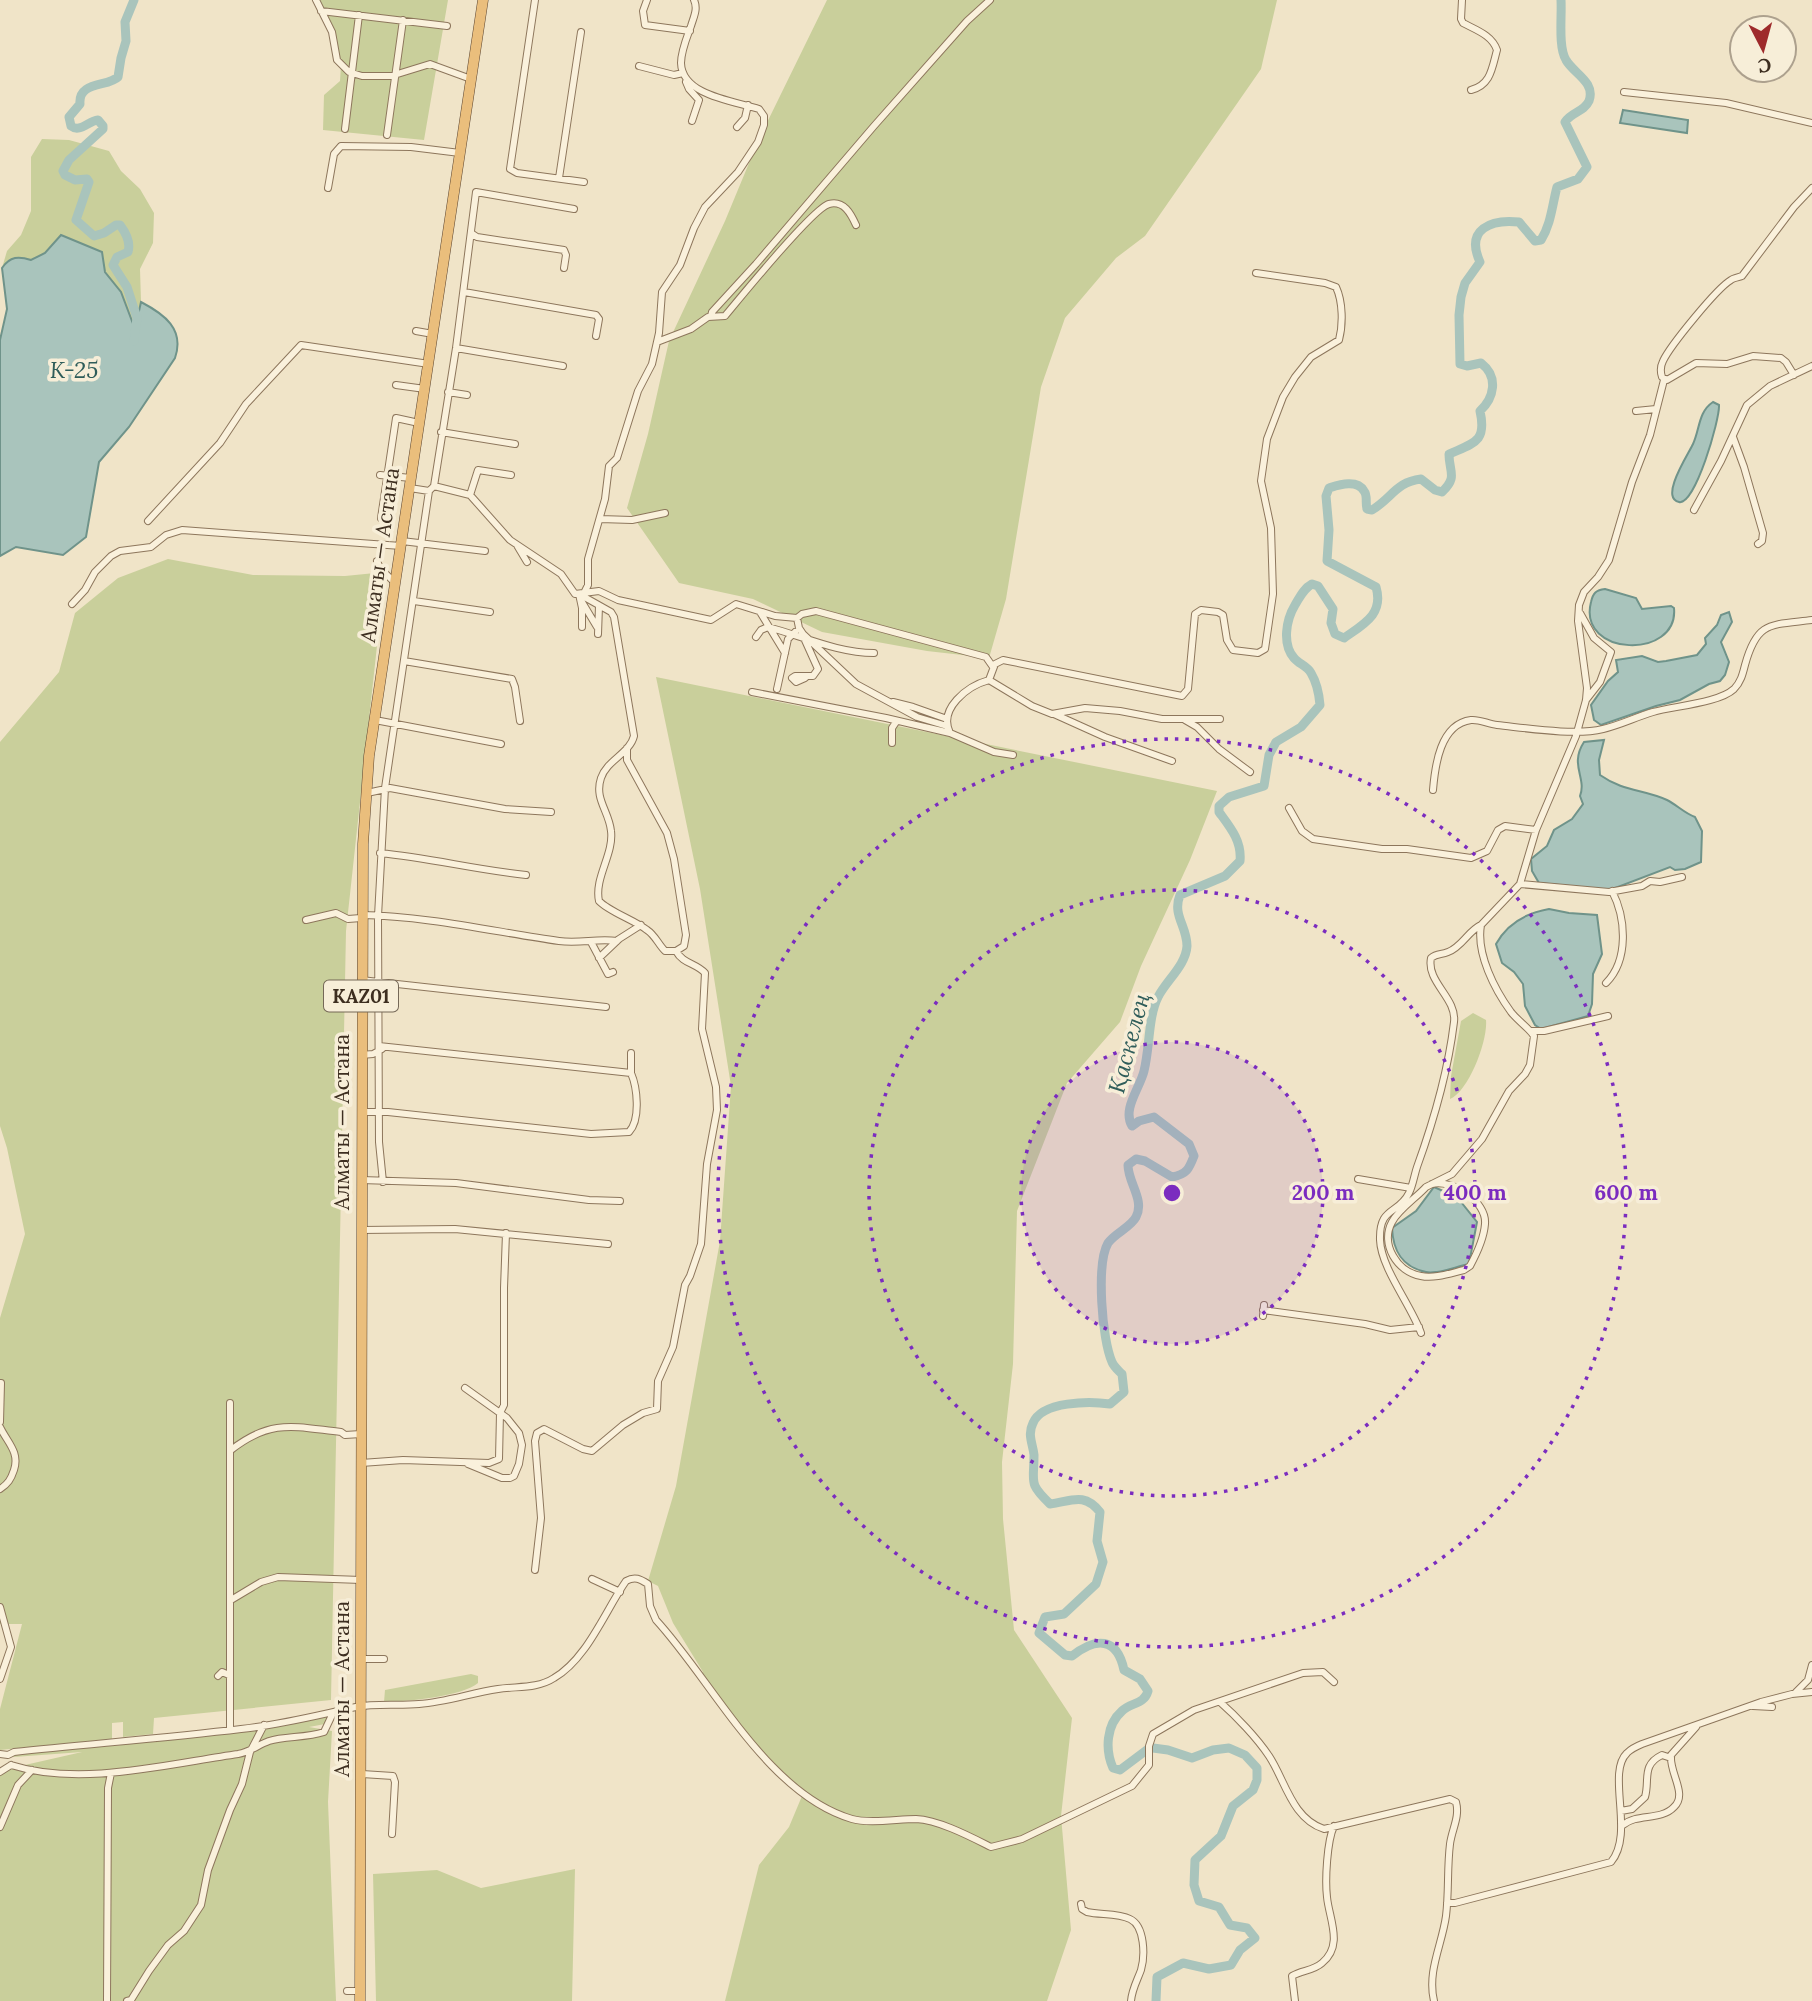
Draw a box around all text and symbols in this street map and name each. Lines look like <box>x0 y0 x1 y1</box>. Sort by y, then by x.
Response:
north arrow <box>1728 14 1798 84</box>
text: С <box>1757 53 1773 79</box>
water label: К-25 <box>50 355 98 384</box>
street label: Алматы — Астана <box>354 466 405 645</box>
road number: KАZ01 <box>324 980 398 1012</box>
water label: Қаскелең <box>1101 990 1156 1096</box>
street label: Алматы — Астана <box>328 1034 355 1211</box>
text: 200 m <box>1292 1179 1354 1206</box>
text: 400 m <box>1443 1179 1507 1206</box>
text: 600 m <box>1594 1179 1658 1206</box>
centre of rings <box>1160 1181 1184 1205</box>
street label: Алматы — Астана <box>328 1601 355 1778</box>

